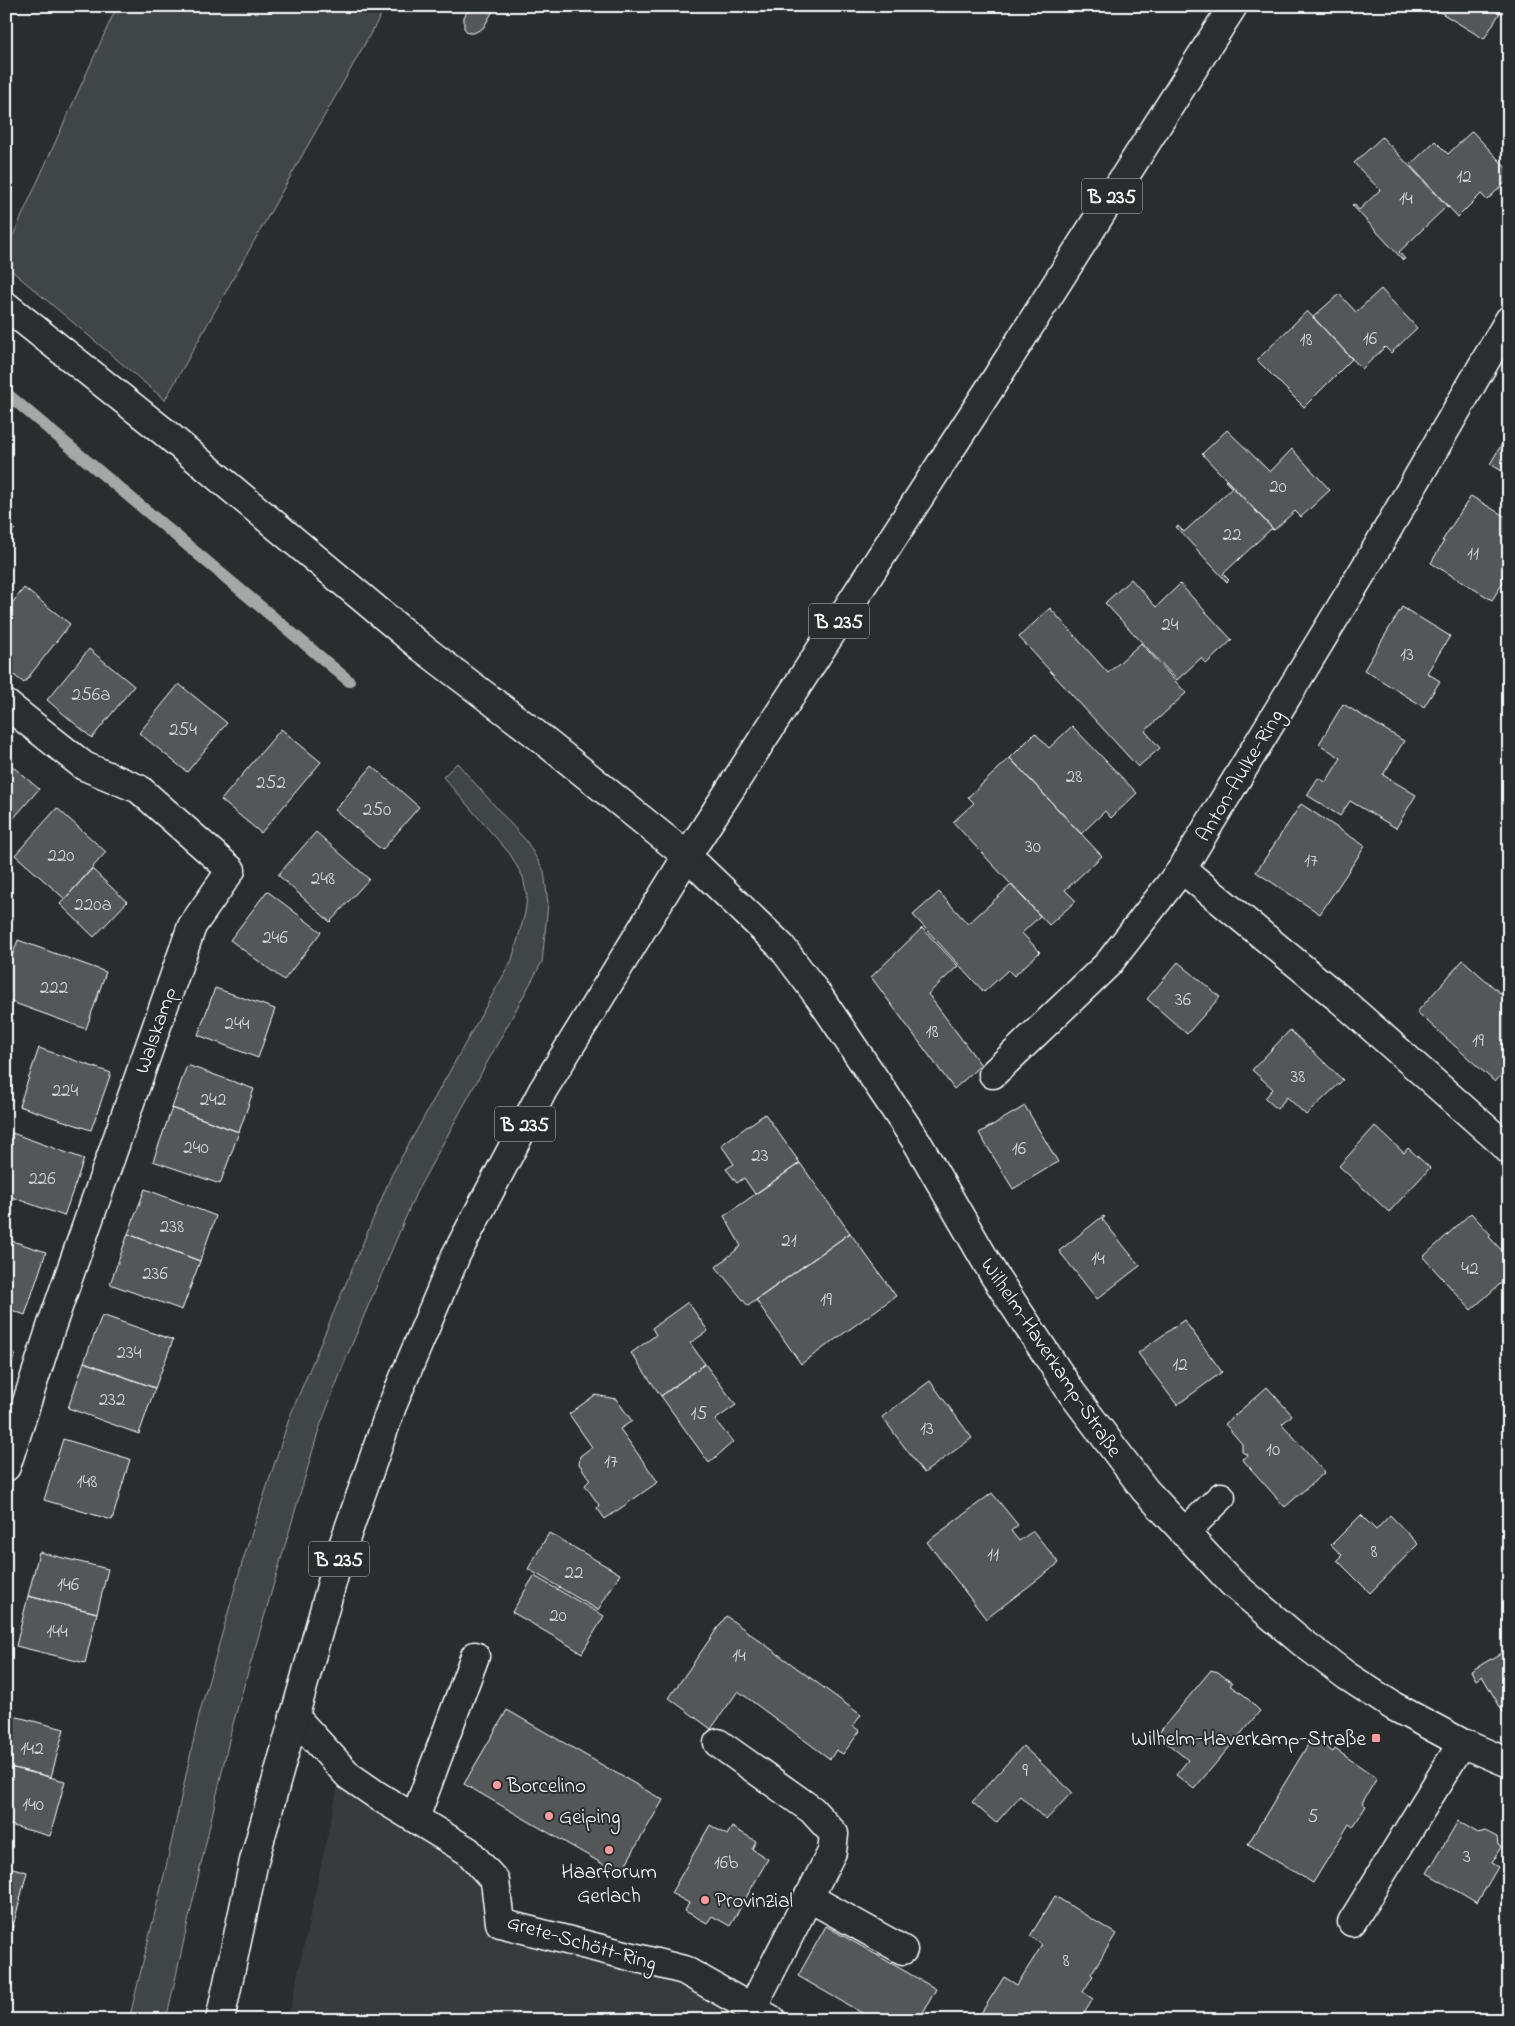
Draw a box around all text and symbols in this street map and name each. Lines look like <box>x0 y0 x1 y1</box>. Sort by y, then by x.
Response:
house number: 12 <box>1456 164 1472 191</box>
road number: B 235 <box>1082 178 1142 214</box>
house number: 14 <box>1399 186 1413 213</box>
house number: 16 <box>1363 326 1377 353</box>
house number: 18 <box>1299 327 1313 354</box>
house number: 20 <box>1269 474 1287 501</box>
house number: 22 <box>1223 522 1241 549</box>
house number: 11 <box>1467 541 1479 568</box>
road number: B 235 <box>809 604 869 638</box>
house number: 24 <box>1161 612 1179 639</box>
house number: 13 <box>1400 642 1414 669</box>
house number: 256a <box>72 682 110 709</box>
street label: Anton-Aulke-Ring <box>1189 704 1294 849</box>
house number: 254 <box>169 717 197 744</box>
house number: 28 <box>1066 764 1082 791</box>
house number: 252 <box>256 770 286 797</box>
house number: 250 <box>363 797 391 824</box>
house number: 30 <box>1025 834 1041 861</box>
house number: 220 <box>47 843 75 870</box>
house number: 17 <box>1304 848 1318 875</box>
house number: 248 <box>311 866 335 893</box>
house number: 220a <box>74 892 112 919</box>
house number: 246 <box>262 925 288 952</box>
house number: 222 <box>40 975 68 1002</box>
street label: Walskamp <box>128 983 186 1078</box>
house number: 36 <box>1175 987 1191 1014</box>
house number: 244 <box>224 1011 250 1038</box>
house number: 18 <box>925 1019 939 1046</box>
house number: 19 <box>1472 1028 1484 1055</box>
house number: 38 <box>1291 1064 1305 1091</box>
house number: 224 <box>52 1078 79 1105</box>
house number: 242 <box>200 1087 226 1114</box>
road number: B 235 <box>495 1106 555 1142</box>
house number: 240 <box>183 1135 209 1162</box>
house number: 16 <box>1012 1136 1026 1163</box>
house number: 23 <box>751 1143 769 1170</box>
house number: 226 <box>28 1166 56 1193</box>
house number: 238 <box>160 1214 184 1241</box>
house number: 21 <box>781 1228 797 1255</box>
house number: 14 <box>1091 1246 1105 1273</box>
street label: Wilhelm-Haverkamp-Straße <box>972 1252 1129 1464</box>
house number: 42 <box>1461 1256 1479 1283</box>
house number: 236 <box>142 1261 168 1288</box>
house number: 19 <box>820 1287 832 1314</box>
house number: 234 <box>116 1340 142 1367</box>
house number: 12 <box>1172 1352 1188 1379</box>
house number: 232 <box>99 1387 125 1414</box>
house number: 15 <box>691 1401 708 1428</box>
house number: 13 <box>920 1416 934 1443</box>
house number: 10 <box>1266 1437 1280 1464</box>
house number: 17 <box>604 1449 618 1476</box>
house number: 148 <box>77 1469 98 1496</box>
house number: 8 <box>1370 1539 1378 1566</box>
road number: B 235 <box>309 1542 369 1576</box>
house number: 11 <box>987 1542 999 1569</box>
house number: 22 <box>565 1560 583 1587</box>
house number: 146 <box>57 1572 79 1599</box>
house number: 20 <box>549 1603 567 1630</box>
house number: 144 <box>46 1619 68 1646</box>
house number: 14 <box>732 1643 746 1670</box>
place label: Wilhelm-Haverkamp-Straße <box>1131 1725 1367 1755</box>
marker: Wilhelm-Haverkamp-Straße <box>1370 1732 1382 1744</box>
house number: 142 <box>20 1736 44 1763</box>
house number: 9 <box>1022 1758 1028 1785</box>
place label: Borcelino <box>506 1772 586 1802</box>
marker: Borcelino <box>491 1779 503 1791</box>
house number: 140 <box>22 1792 44 1819</box>
place label: Geiping <box>559 1803 620 1835</box>
house number: 5 <box>1308 1804 1319 1831</box>
marker: Geiping <box>543 1810 555 1822</box>
marker: Haarforum Gerlach <box>603 1844 615 1856</box>
house number: 3 <box>1463 1844 1471 1871</box>
house number: 16b <box>714 1850 738 1877</box>
place label: Haarforum Gerlach <box>561 1858 657 1912</box>
place label: Provinzial <box>715 1887 793 1917</box>
marker: Provinzial <box>699 1894 711 1906</box>
street label: Grete-Schött-Ring <box>503 1908 660 1982</box>
house number: 8 <box>1062 1948 1070 1975</box>

